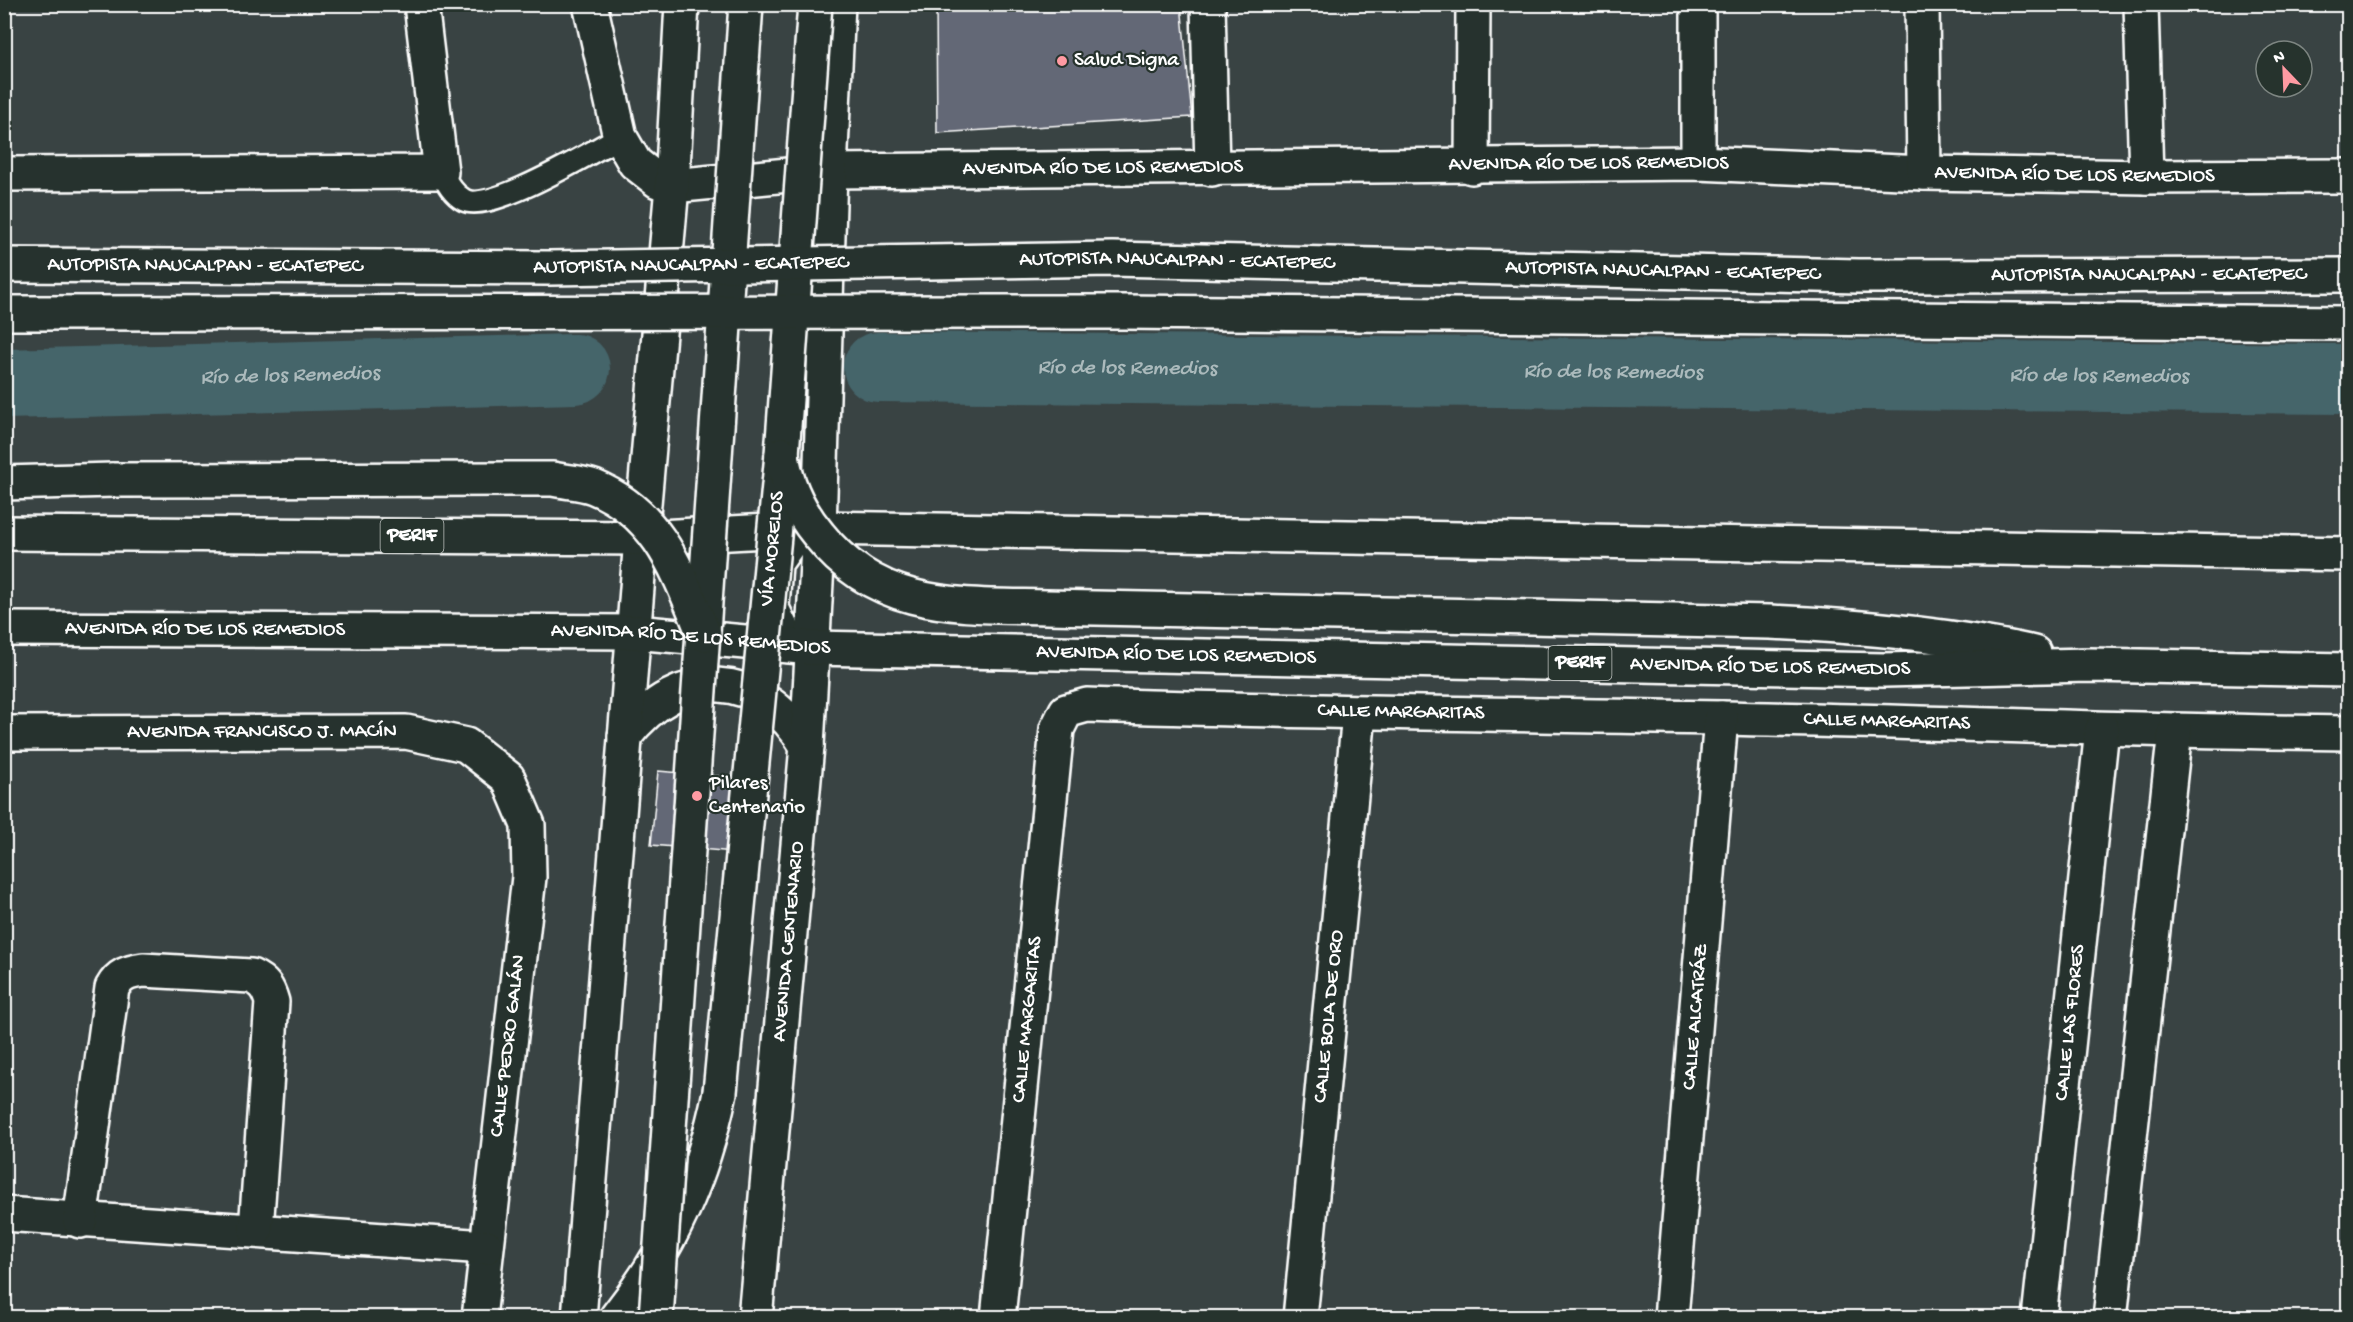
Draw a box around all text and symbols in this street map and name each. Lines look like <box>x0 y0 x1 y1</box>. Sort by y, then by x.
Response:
north arrow <box>2254 39 2314 99</box>
text: N <box>2271 47 2289 69</box>
place label: Salud Digna <box>1074 49 1180 74</box>
marker: Salud Digna <box>1055 54 1069 68</box>
street label: AVENIDA RÍO DE LOS REMEDIOS <box>1448 150 1730 178</box>
street label: AVENIDA RÍO DE LOS REMEDIOS <box>962 155 1243 182</box>
street label: AVENIDA RÍO DE LOS REMEDIOS <box>1934 161 2215 190</box>
street label: AUTOPISTA NAUCALPAN - ECATEPEC <box>1019 246 1336 277</box>
street label: AUTOPISTA NAUCALPAN - ECATEPEC <box>533 251 850 281</box>
street label: AUTOPISTA NAUCALPAN - ECATEPEC <box>47 253 364 279</box>
street label: AUTOPISTA NAUCALPAN - ECATEPEC <box>1505 255 1822 288</box>
street label: AUTOPISTA NAUCALPAN - ECATEPEC <box>1991 263 2308 288</box>
water label: Río de los Remedios <box>1037 355 1219 383</box>
water label: Río de los Remedios <box>1523 359 1705 387</box>
water label: Río de los Remedios <box>200 361 382 392</box>
water label: Río de los Remedios <box>2009 363 2191 391</box>
street label: VÍA MORELOS <box>755 490 791 608</box>
road number: PERIF <box>380 519 444 553</box>
street label: AVENIDA RÍO DE LOS REMEDIOS <box>65 617 346 643</box>
street label: AVENIDA RÍO DE LOS REMEDIOS <box>551 619 831 661</box>
street label: AVENIDA RÍO DE LOS REMEDIOS <box>1036 640 1317 671</box>
road number: PERIF <box>1548 646 1612 680</box>
street label: AVENIDA RÍO DE LOS REMEDIOS <box>1630 652 1911 683</box>
street label: CALLE MARGARITAS <box>1317 698 1485 726</box>
street label: CALLE MARGARITAS <box>1803 707 1971 737</box>
street label: AVENIDA FRANCISCO J. MACÍN <box>127 720 397 745</box>
place label: Pilares Centenario <box>708 772 805 821</box>
marker: Pilares Centenario <box>690 789 704 803</box>
street label: AVENIDA CENTENARIO <box>768 840 811 1043</box>
street label: CALLE BOLA DE ORO <box>1309 928 1350 1104</box>
street label: CALLE MARGARITAS <box>1007 935 1049 1104</box>
street label: CALLE ALCATRÁZ <box>1678 943 1715 1091</box>
street label: CALLE LAS FLORES <box>2050 943 2091 1102</box>
street label: CALLE PEDRO GALÁN <box>484 953 533 1139</box>

